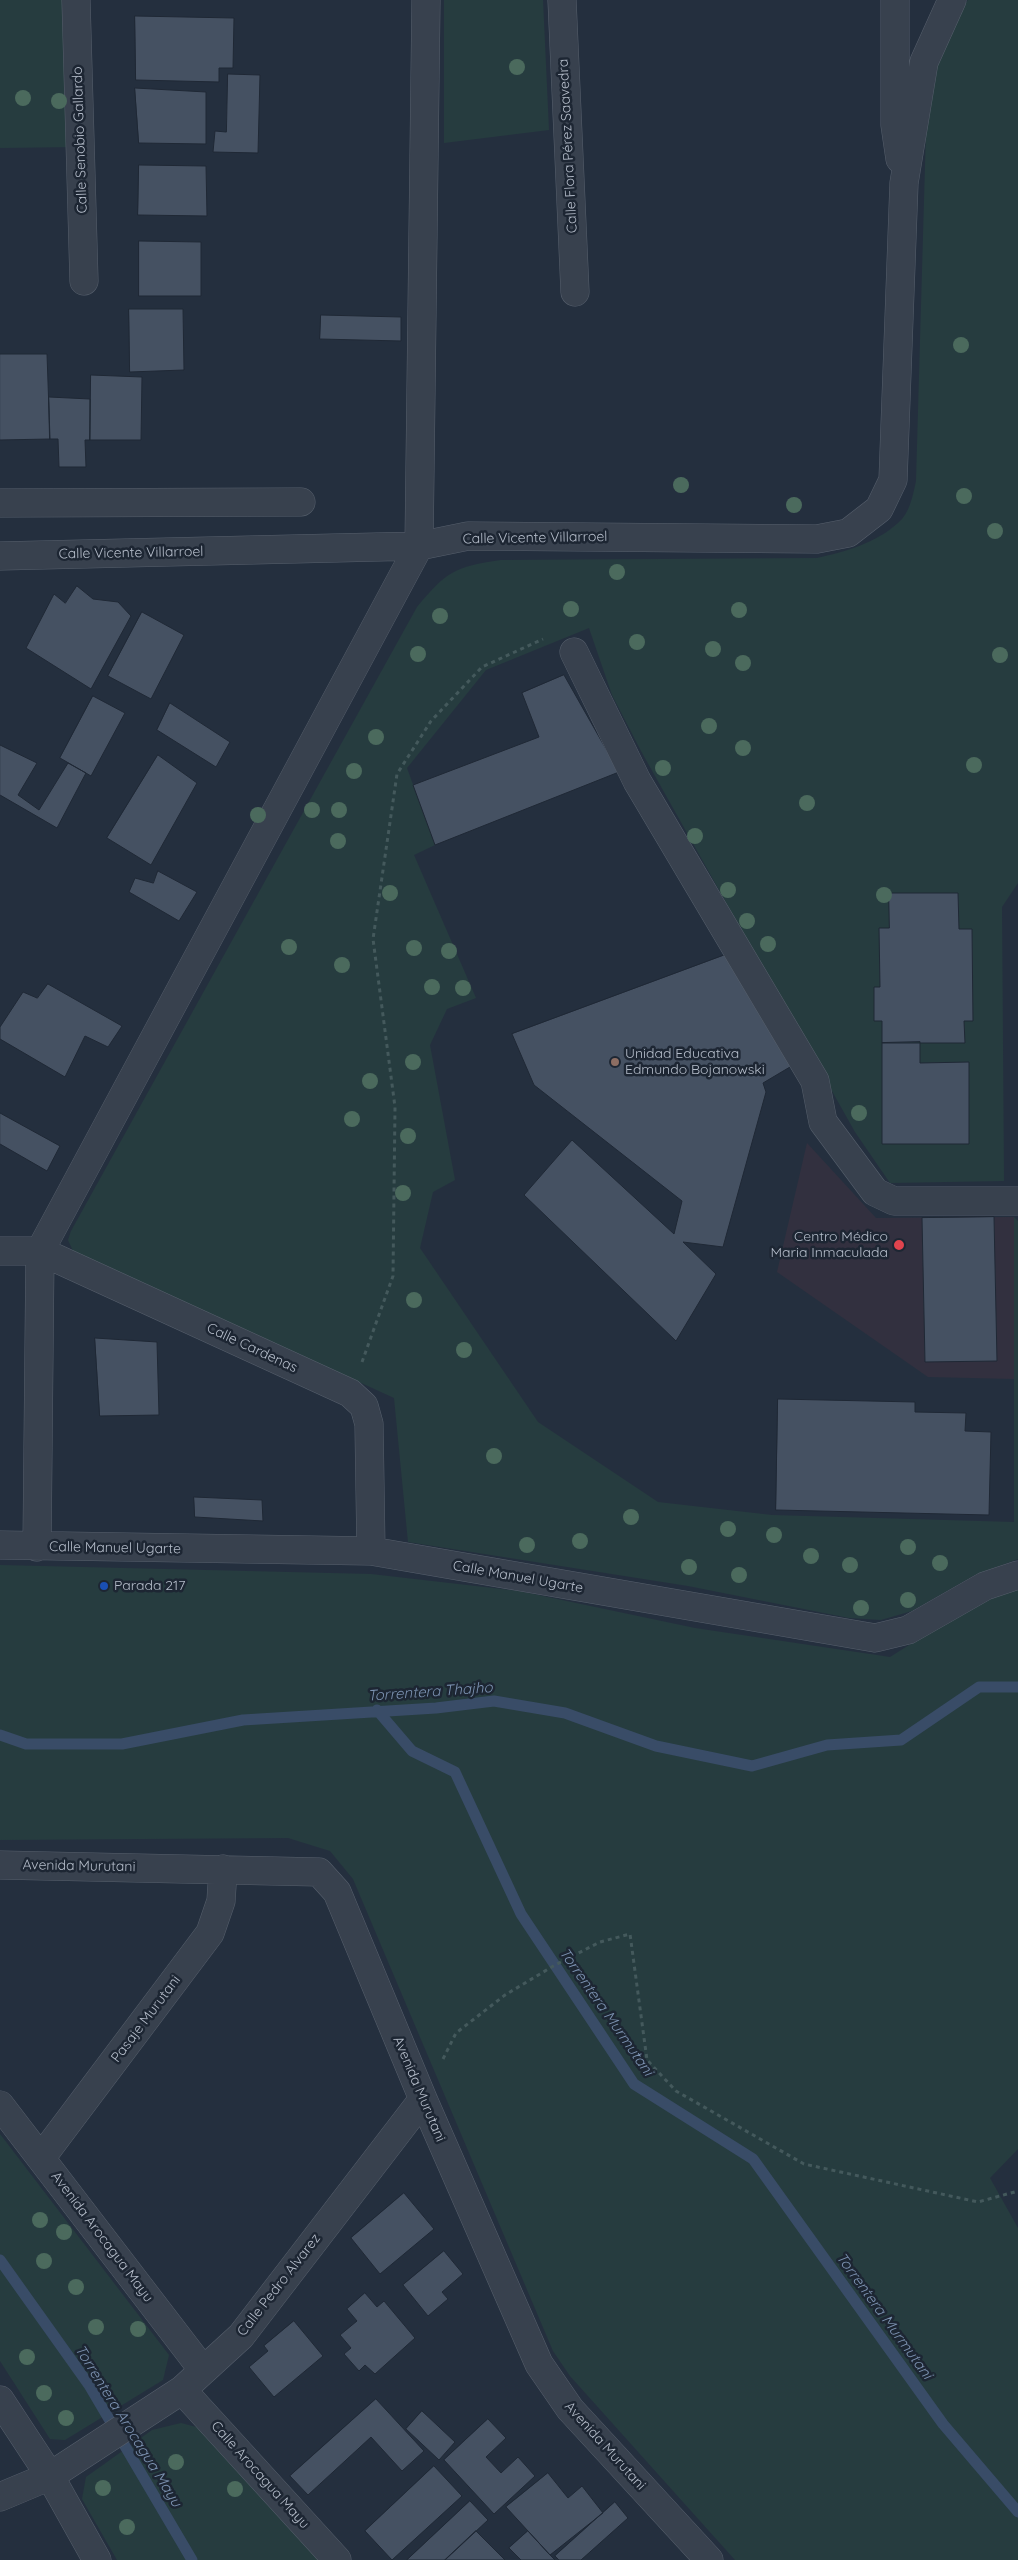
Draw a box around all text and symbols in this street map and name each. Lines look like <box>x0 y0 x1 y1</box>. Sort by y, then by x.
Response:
street label: Calle Flora Pérez Saavedra <box>555 58 581 234</box>
street label: Calle Senobio Gallardo <box>69 66 91 214</box>
street label: Calle Vicente Villarroel <box>462 528 608 548</box>
street label: Calle Vicente Villarroel <box>58 543 204 563</box>
place label: Unidad Educativa Edmundo Bojanowski <box>625 1046 765 1078</box>
marker: Unidad Educativa Edmundo Bojanowski <box>609 1056 621 1068</box>
place label: Centro Médico Maria Inmaculada <box>771 1229 888 1262</box>
marker: Centro Médico Maria Inmaculada <box>892 1238 906 1252</box>
street label: Calle Cardenas <box>204 1320 300 1376</box>
street label: Calle Manuel Ugarte <box>49 1538 181 1558</box>
street label: Calle Manuel Ugarte <box>452 1557 584 1597</box>
place label: Parada 217 <box>114 1578 185 1594</box>
marker: Parada 217 <box>98 1580 110 1592</box>
water label: Torrentera Thajho <box>367 1679 493 1705</box>
street label: Avenida Murutani <box>22 1857 136 1875</box>
water label: Torrentera Murmutani <box>555 1945 657 2079</box>
street label: Pasaje Murutani <box>108 1972 184 2066</box>
street label: Avenida Murutani <box>389 2034 449 2144</box>
street label: Avenida Arocagua Mayu <box>47 2168 157 2306</box>
street label: Calle Pedro Alvarez <box>234 2231 324 2339</box>
water label: Torrentera Murmutani <box>832 2249 936 2383</box>
water label: Torrentera Arocagua Mayu <box>71 2342 185 2510</box>
street label: Avenida Murutani <box>561 2398 649 2494</box>
street label: Calle Arocagua Mayu <box>207 2418 313 2532</box>

